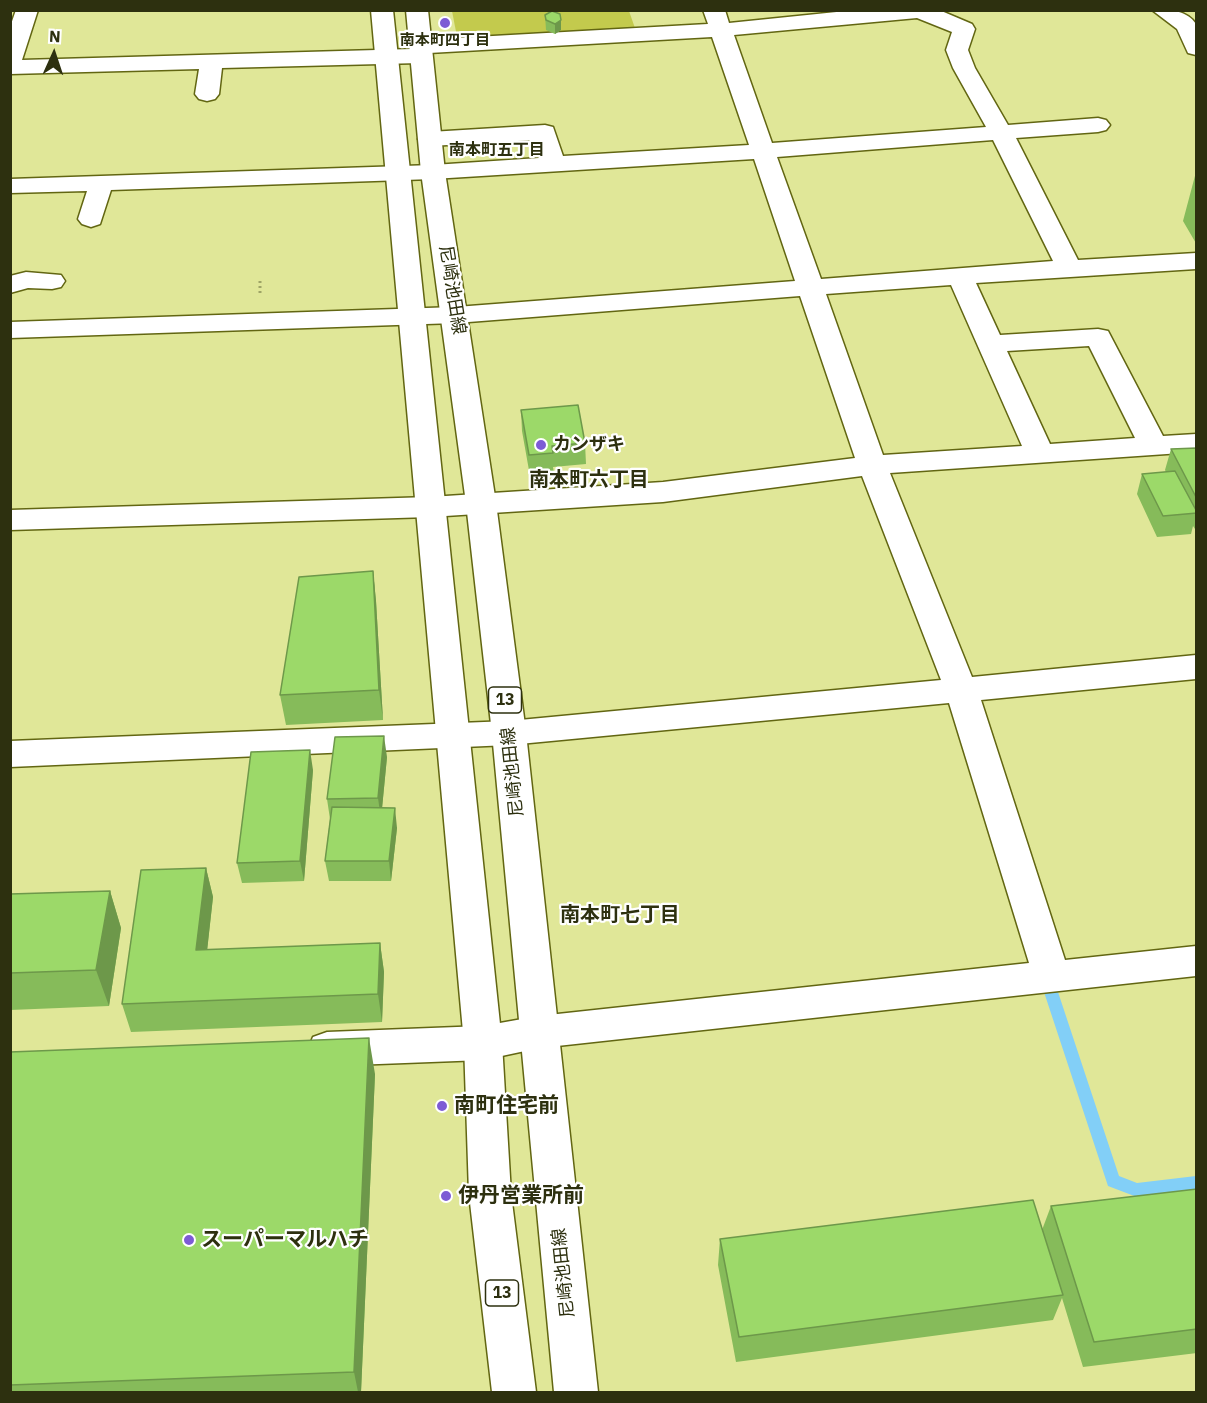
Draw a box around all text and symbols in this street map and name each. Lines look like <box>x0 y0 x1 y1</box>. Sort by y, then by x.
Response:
marker: 南本町四丁目 <box>438 16 452 30</box>
north arrow <box>24 24 84 84</box>
text: N <box>49 26 61 46</box>
place label: 南本町四丁目 <box>400 32 490 50</box>
district label: 南本町五丁目 <box>449 140 545 160</box>
street label: 尼崎池田線 <box>434 244 470 336</box>
place label: カンザキ <box>553 434 625 456</box>
marker: カンザキ <box>534 438 548 452</box>
district label: 南本町六丁目 <box>529 468 649 492</box>
road number: 13 <box>488 687 522 713</box>
street label: 尼崎池田線 <box>498 726 528 818</box>
district label: 南本町七丁目 <box>560 903 680 927</box>
place label: 南町住宅前 <box>454 1093 559 1119</box>
marker: 南町住宅前 <box>435 1099 449 1113</box>
place label: 伊丹営業所前 <box>458 1183 584 1209</box>
marker: 伊丹営業所前 <box>439 1189 453 1203</box>
place label: スーパーマルハチ <box>201 1227 369 1253</box>
street label: 尼崎池田線 <box>549 1227 579 1319</box>
marker: スーパーマルハチ <box>182 1233 196 1247</box>
road number: 13 <box>486 1280 518 1306</box>

